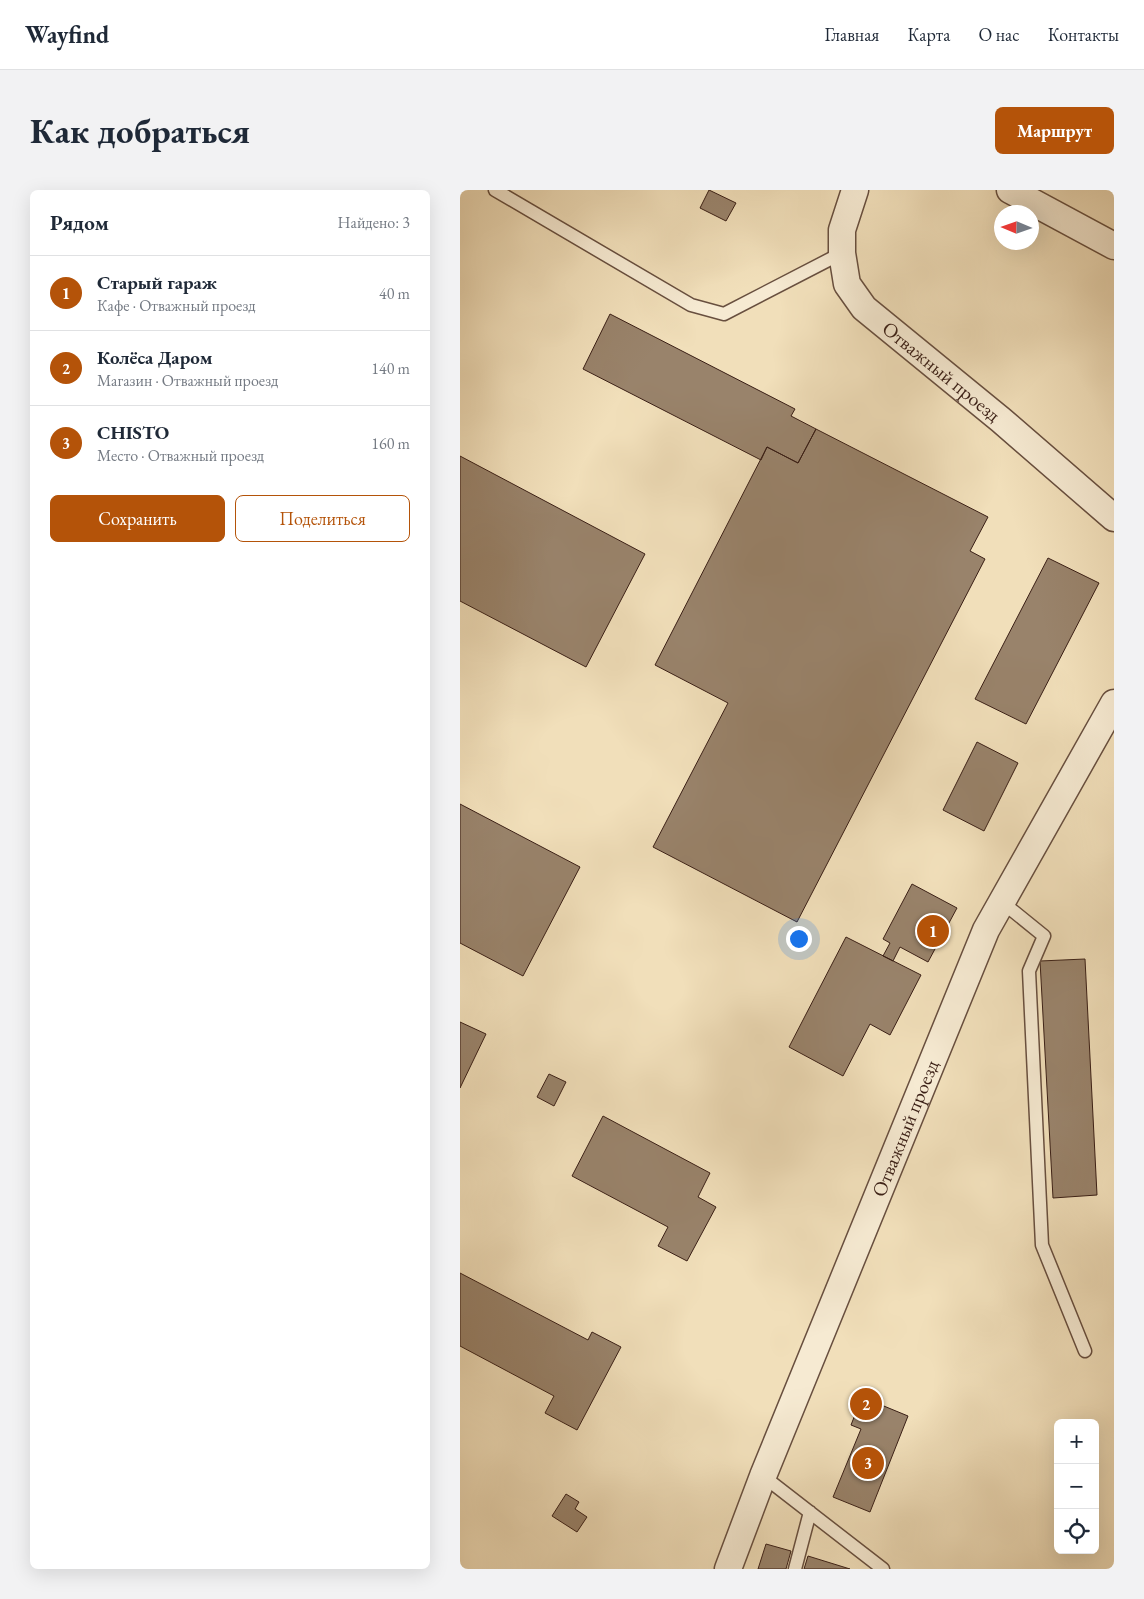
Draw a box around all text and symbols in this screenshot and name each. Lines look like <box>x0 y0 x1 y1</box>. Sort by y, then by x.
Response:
text: Wayfind <box>25 19 109 50</box>
text: Главная <box>825 23 879 46</box>
text: Карта <box>907 23 950 46</box>
text: О нас <box>978 23 1020 46</box>
text: Контакты <box>1048 23 1119 46</box>
button: Маршрут <box>995 107 1114 154</box>
text: Как добраться <box>30 108 250 153</box>
north arrow <box>994 205 1039 250</box>
text: Рядом <box>50 209 109 236</box>
text: Найдено: 3 <box>338 212 410 233</box>
text: Старый гараж <box>97 270 217 295</box>
text: 1 <box>62 283 70 304</box>
text: 40 m <box>379 283 410 304</box>
text: Кафе · Отважный проезд <box>97 295 256 316</box>
street label: Отважный проезд <box>877 315 1006 427</box>
text: Колёса Даром <box>97 345 213 370</box>
text: 2 <box>62 358 70 379</box>
text: 140 m <box>371 358 410 379</box>
text: Магазин · Отважный проезд <box>97 370 278 391</box>
text: CHISTO <box>97 420 169 445</box>
text: 3 <box>62 433 70 454</box>
text: 160 m <box>371 433 410 454</box>
text: Место · Отважный проезд <box>97 445 264 466</box>
button: Сохранить <box>50 495 225 542</box>
button: Поделиться <box>235 495 410 542</box>
pin: 1 <box>917 912 949 950</box>
your location <box>786 926 812 952</box>
street label: Отважный проезд <box>865 1056 945 1201</box>
pin: 2 <box>850 1385 882 1423</box>
map controls <box>1054 1419 1099 1554</box>
button: + <box>1054 1419 1099 1464</box>
pin: 3 <box>852 1444 884 1482</box>
button: − <box>1054 1464 1099 1509</box>
button: locate <box>1054 1509 1099 1554</box>

